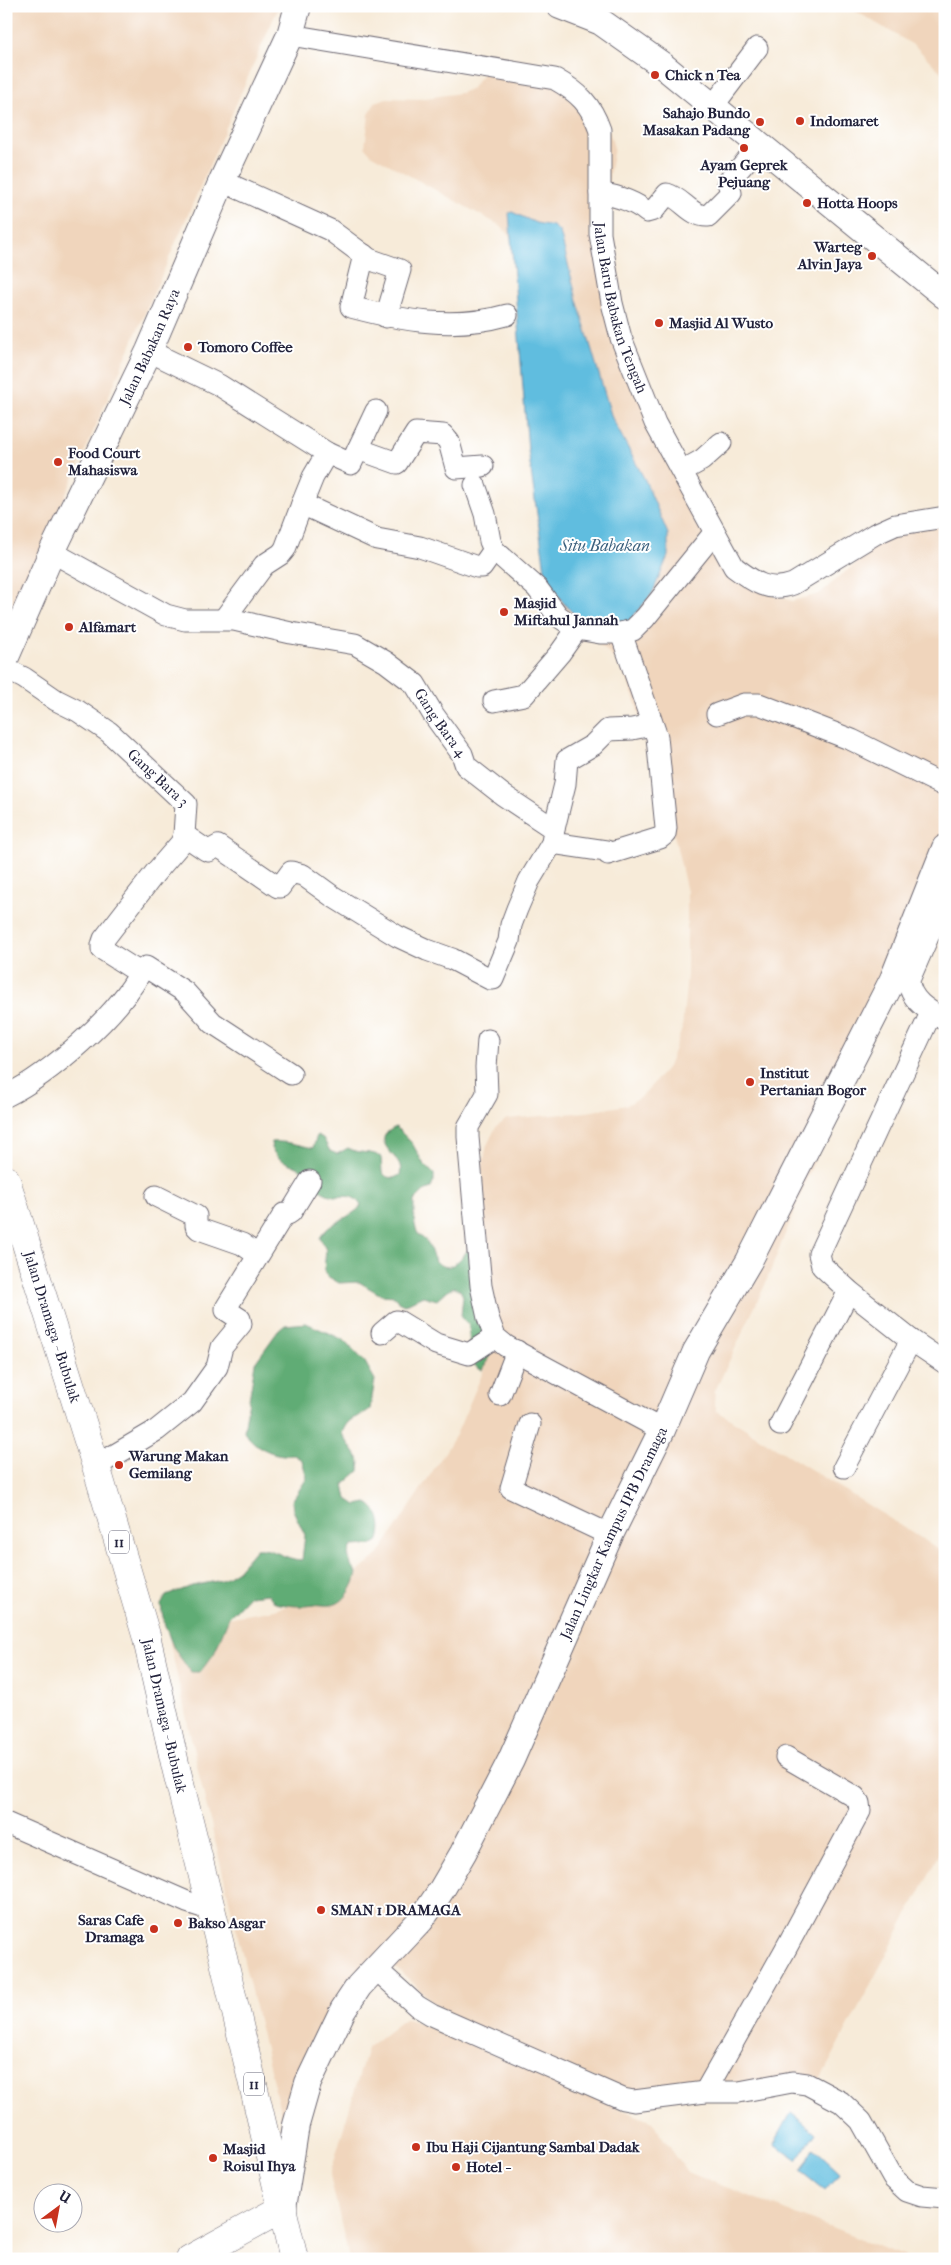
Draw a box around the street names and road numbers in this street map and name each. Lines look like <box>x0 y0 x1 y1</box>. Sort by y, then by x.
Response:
street label: Jalan Baru Babakan Tengah <box>591 221 651 396</box>
street label: Jalan Babakan Raya <box>115 285 184 409</box>
street label: Gang Bara 4 <box>411 685 471 762</box>
street label: Gang Bara 3 <box>124 745 192 811</box>
street label: Jalan Dramaga - Bubulak <box>20 1248 85 1405</box>
street label: Jalan Lingkar Kampus IPB Dramaga <box>556 1423 672 1643</box>
road number: 11 <box>109 1530 129 1554</box>
street label: Jalan Dramaga - Bubulak <box>138 1636 191 1795</box>
road number: 11 <box>244 2072 264 2096</box>

